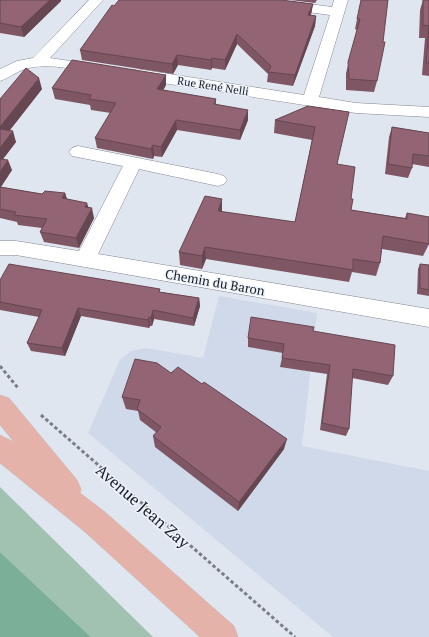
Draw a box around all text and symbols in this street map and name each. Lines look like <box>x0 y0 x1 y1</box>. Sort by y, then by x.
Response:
street label: Rue René Nelli <box>176 73 250 99</box>
street label: Chemin du Baron <box>164 264 266 300</box>
street label: Avenue Jean Zay <box>92 459 195 553</box>

